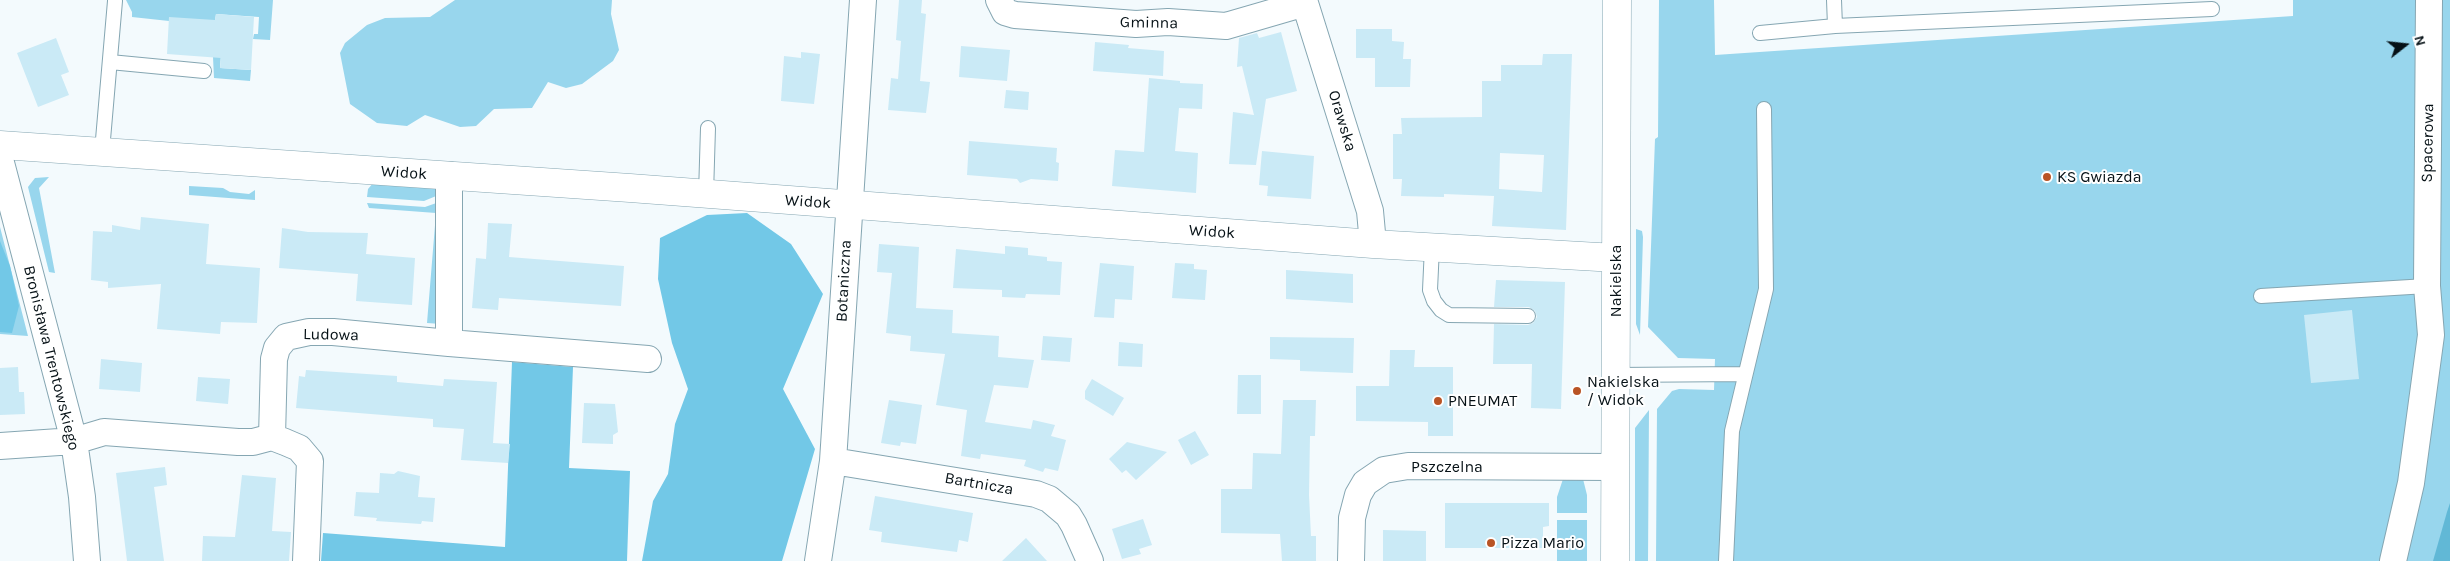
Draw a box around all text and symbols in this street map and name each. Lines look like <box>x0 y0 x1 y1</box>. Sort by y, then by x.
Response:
street label: Gminna <box>1120 13 1178 33</box>
north arrow <box>2380 20 2430 70</box>
text: N <box>2410 34 2429 48</box>
street label: Orawska <box>1324 88 1360 154</box>
street label: Spacerowa <box>2418 103 2438 183</box>
street label: Widok <box>380 162 428 184</box>
place label: KS Gwiazda <box>2057 167 2142 187</box>
marker: KS Gwiazda <box>2041 171 2053 183</box>
street label: Widok <box>784 191 832 213</box>
street label: Widok <box>1188 221 1236 243</box>
street label: Botaniczna <box>832 239 856 323</box>
street label: Nakielska <box>1606 245 1626 317</box>
street label: Bronisława Trentowskiego <box>19 264 83 452</box>
street label: Ludowa <box>303 325 359 345</box>
place label: Nakielska / Widok <box>1587 372 1659 410</box>
marker: Nakielska / Widok <box>1571 385 1583 397</box>
place label: PNEUMAT <box>1448 391 1517 411</box>
marker: PNEUMAT <box>1432 395 1444 407</box>
street label: Pszczelna <box>1411 457 1483 477</box>
street label: Bartnicza <box>943 469 1015 499</box>
place label: Pizza Mario <box>1501 533 1584 553</box>
marker: Pizza Mario <box>1485 537 1497 549</box>

